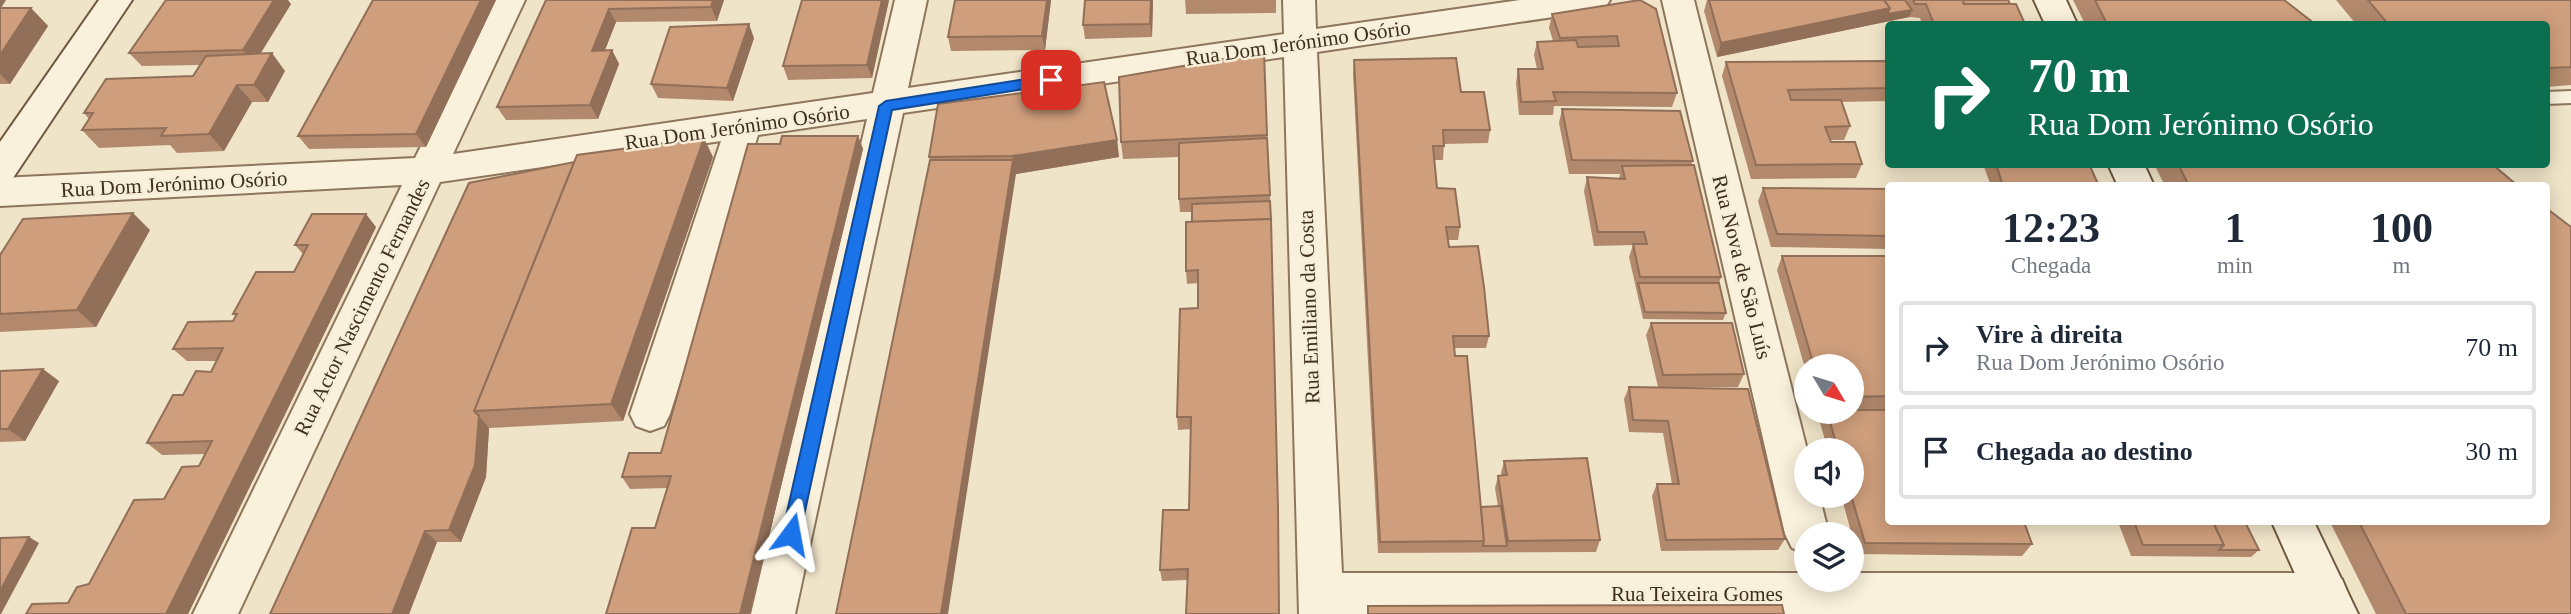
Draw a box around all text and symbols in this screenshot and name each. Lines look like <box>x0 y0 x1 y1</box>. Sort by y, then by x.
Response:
street label: Rua Dom Jerónimo Osório <box>1184 15 1412 71</box>
text: 70 m <box>2028 48 2130 103</box>
icon: right <box>1913 49 2004 140</box>
pin <box>1021 50 1081 110</box>
icon: arrive <box>1032 61 1070 99</box>
street label: Rua Dom Jerónimo Osório <box>623 99 851 155</box>
text: Rua Dom Jerónimo Osório <box>2028 106 2374 142</box>
street label: Rua Dom Jerónimo Osório <box>60 166 288 202</box>
street label: Rua Nova de São Luís <box>1707 172 1777 362</box>
street label: Rua Actor Nascimento Fernandes <box>289 175 435 439</box>
text: 12:23 <box>2002 205 2100 251</box>
text: 1 <box>2224 205 2245 251</box>
text: 100 <box>2370 205 2433 251</box>
street label: Rua Emiliano da Costa <box>1294 209 1324 404</box>
text: Chegada <box>2011 253 2091 278</box>
text: min <box>2217 253 2253 278</box>
text: m <box>2392 253 2410 278</box>
text: Vire à direita <box>1976 320 2123 349</box>
icon: right <box>1917 329 1955 367</box>
text: 70 m <box>2465 333 2518 362</box>
text: Rua Dom Jerónimo Osório <box>1976 350 2225 375</box>
north arrow <box>1794 354 1864 424</box>
map controls <box>1794 354 1864 592</box>
icon: arrive <box>1917 433 1955 471</box>
text: Chegada ao destino <box>1976 437 2193 466</box>
text: 30 m <box>2465 437 2518 466</box>
button: sound <box>1794 438 1864 508</box>
position arrow <box>754 497 828 571</box>
button: layers <box>1794 522 1864 592</box>
street label: Rua Teixeira Gomes <box>1611 582 1783 606</box>

